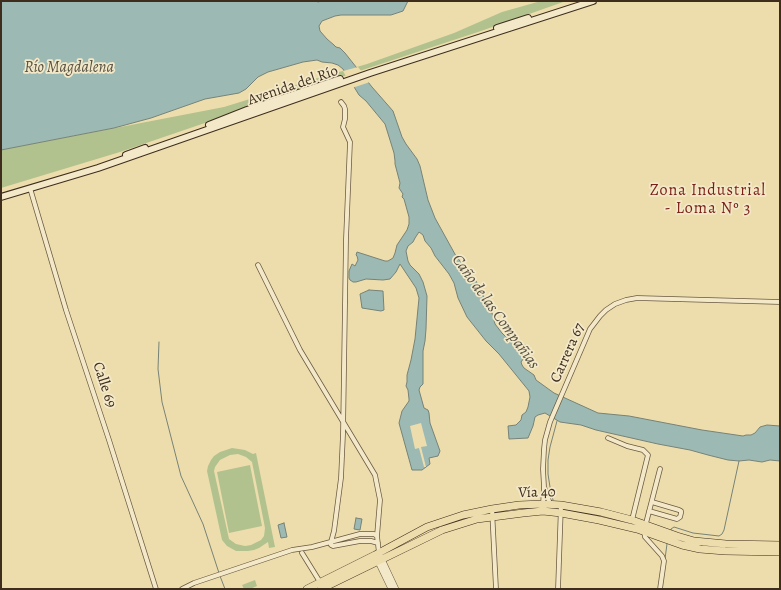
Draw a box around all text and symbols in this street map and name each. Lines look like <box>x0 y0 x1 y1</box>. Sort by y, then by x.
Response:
water label: Río Magdalena <box>24 58 114 78</box>
street label: Avenida del Río <box>246 62 340 110</box>
district label: Zona Industrial - Loma Nº 3 <box>650 181 766 219</box>
water label: Caño de las Compañias <box>447 251 543 373</box>
street label: Carrera 67 <box>547 320 589 386</box>
street label: Calle 69 <box>88 360 120 410</box>
street label: Vía 40 <box>518 484 556 502</box>

